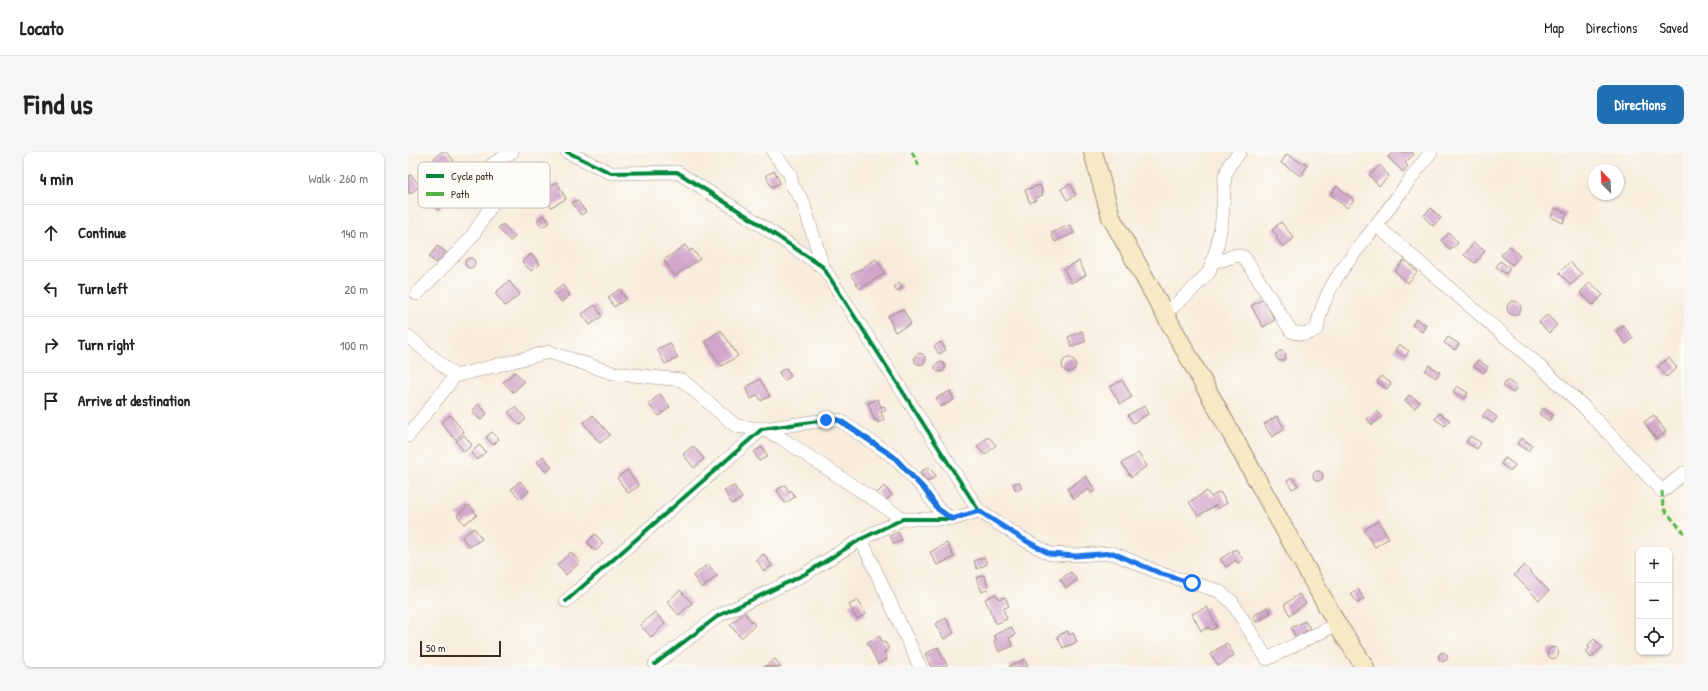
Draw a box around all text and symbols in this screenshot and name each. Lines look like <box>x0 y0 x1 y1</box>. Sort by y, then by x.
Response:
text: Locato <box>20 15 64 41</box>
text: Map <box>1544 18 1564 37</box>
text: Directions <box>1586 18 1637 37</box>
text: Saved <box>1659 18 1688 37</box>
text: Find us <box>24 85 93 123</box>
button: Directions <box>1597 85 1684 124</box>
legend <box>418 162 550 208</box>
north arrow <box>1588 164 1624 200</box>
text: 4 min <box>40 167 73 190</box>
text: Walk · 260 m <box>309 169 368 187</box>
text: Cycle path <box>451 169 494 183</box>
text: Path <box>451 187 469 201</box>
icon: ahead <box>40 222 62 244</box>
text: Continue <box>78 222 126 243</box>
text: 140 m <box>341 224 368 242</box>
icon: left <box>40 278 62 300</box>
text: Turn left <box>78 278 128 299</box>
text: 20 m <box>344 280 368 298</box>
icon: right <box>40 334 62 356</box>
text: Turn right <box>78 334 134 355</box>
text: 100 m <box>340 336 368 354</box>
icon: arrive <box>40 390 62 412</box>
text: Arrive at destination <box>78 390 190 411</box>
route end <box>817 411 835 429</box>
map controls <box>1636 547 1672 655</box>
button: + <box>1636 547 1672 583</box>
route start <box>1183 574 1201 592</box>
button: − <box>1636 583 1672 619</box>
button: locate <box>1636 619 1672 655</box>
scale bar <box>420 639 501 658</box>
text: 50 m <box>426 641 446 655</box>

